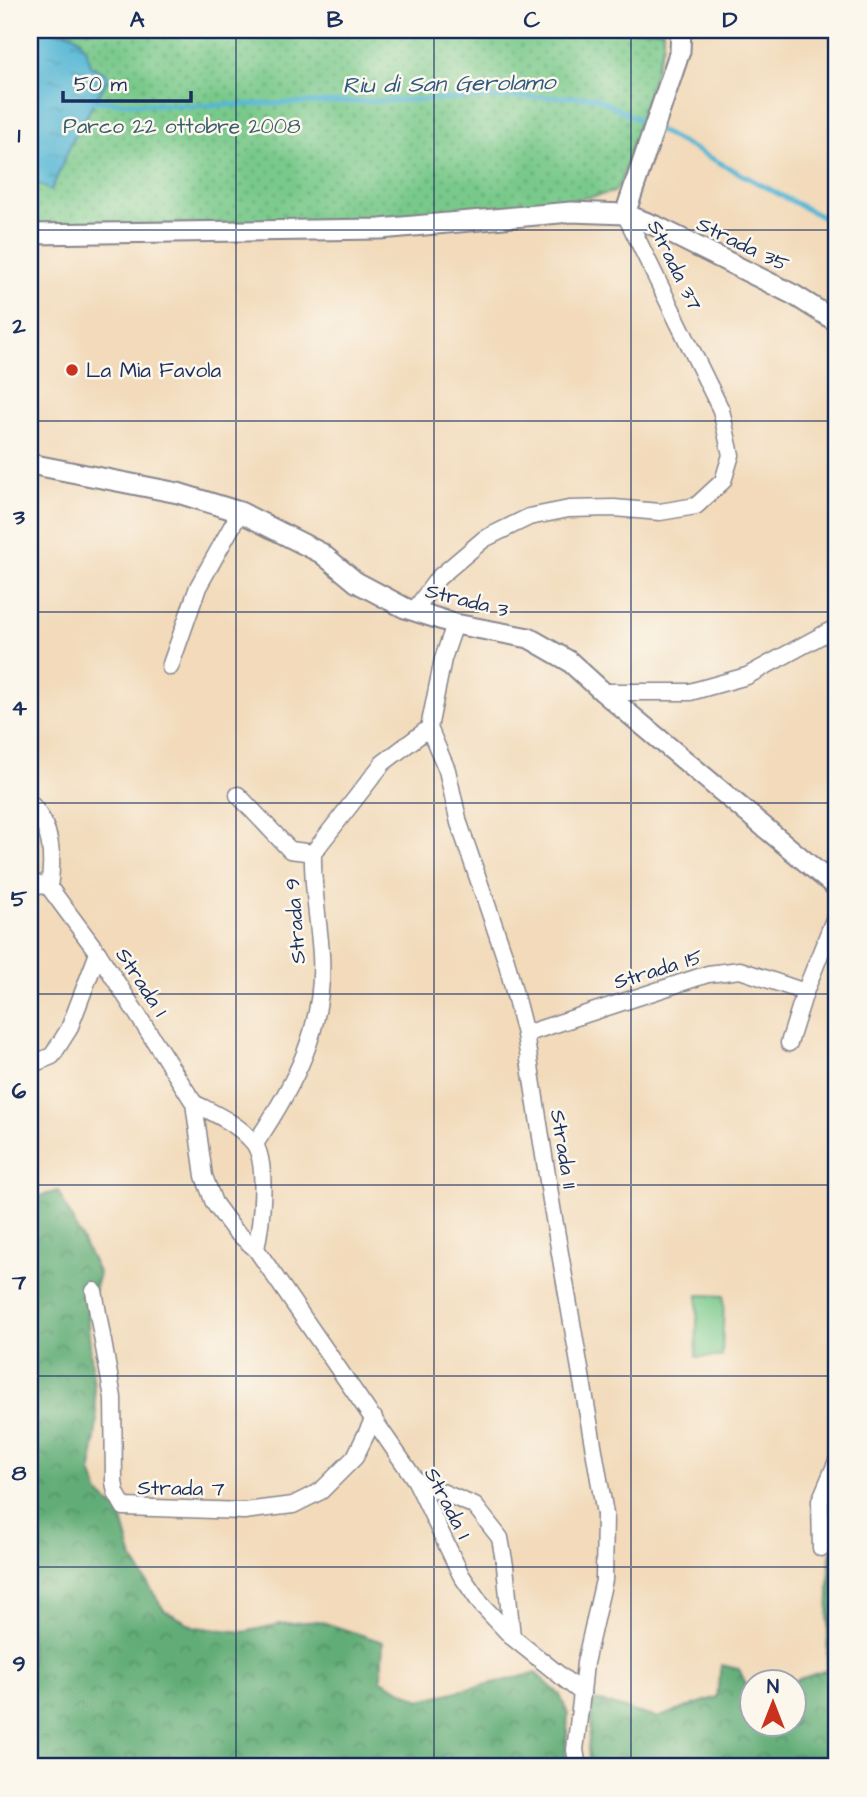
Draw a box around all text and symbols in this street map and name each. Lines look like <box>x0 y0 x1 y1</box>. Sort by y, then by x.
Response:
text: A <box>130 4 145 36</box>
text: B <box>327 4 344 36</box>
text: C <box>524 4 541 36</box>
text: D <box>723 4 738 36</box>
scale bar <box>63 60 191 104</box>
water label: Riu di San Gerolamo <box>342 66 558 102</box>
text: 50 m <box>74 70 128 99</box>
park label: Parco 22 ottobre 2008 <box>63 112 301 141</box>
text: 1 <box>18 119 21 151</box>
street label: Strada 35 <box>692 210 794 279</box>
street label: Strada 37 <box>640 215 709 316</box>
text: 2 <box>11 310 26 342</box>
place label: La Mia Favola <box>86 356 222 385</box>
marker: La Mia Favola <box>64 362 80 378</box>
text: 3 <box>12 501 25 533</box>
street label: Strada 3 <box>422 576 512 625</box>
text: 4 <box>11 692 27 724</box>
street label: Strada 9 <box>278 877 313 965</box>
text: 5 <box>11 883 28 915</box>
street label: Strada 1 <box>109 942 175 1023</box>
street label: Strada 15 <box>610 942 706 997</box>
text: 6 <box>12 1075 27 1107</box>
street label: Strada 11 <box>543 1108 584 1191</box>
text: 7 <box>11 1266 27 1298</box>
text: 8 <box>12 1457 27 1489</box>
street label: Strada 1 <box>417 1462 478 1544</box>
street label: Strada 7 <box>137 1473 225 1504</box>
text: 9 <box>12 1648 26 1680</box>
north arrow <box>738 1668 808 1738</box>
text: N <box>767 1674 779 1701</box>

